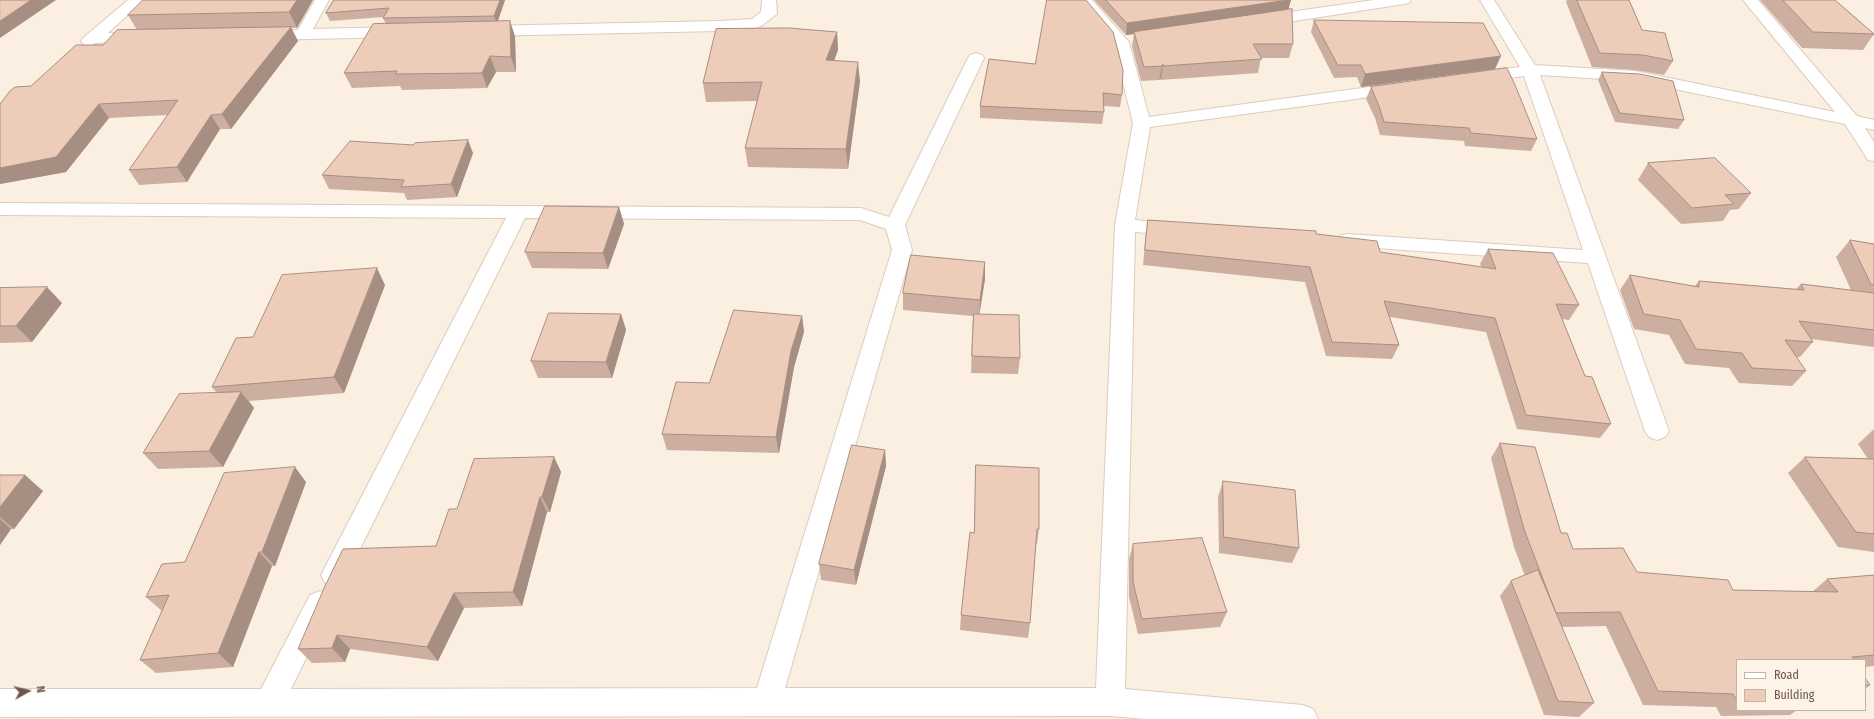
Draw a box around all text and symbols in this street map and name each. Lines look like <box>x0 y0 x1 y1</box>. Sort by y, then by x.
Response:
legend <box>1736 659 1866 711</box>
text: Road <box>1774 668 1799 682</box>
north arrow <box>8 671 48 711</box>
text: N <box>33 685 47 693</box>
text: Building <box>1774 688 1814 702</box>

